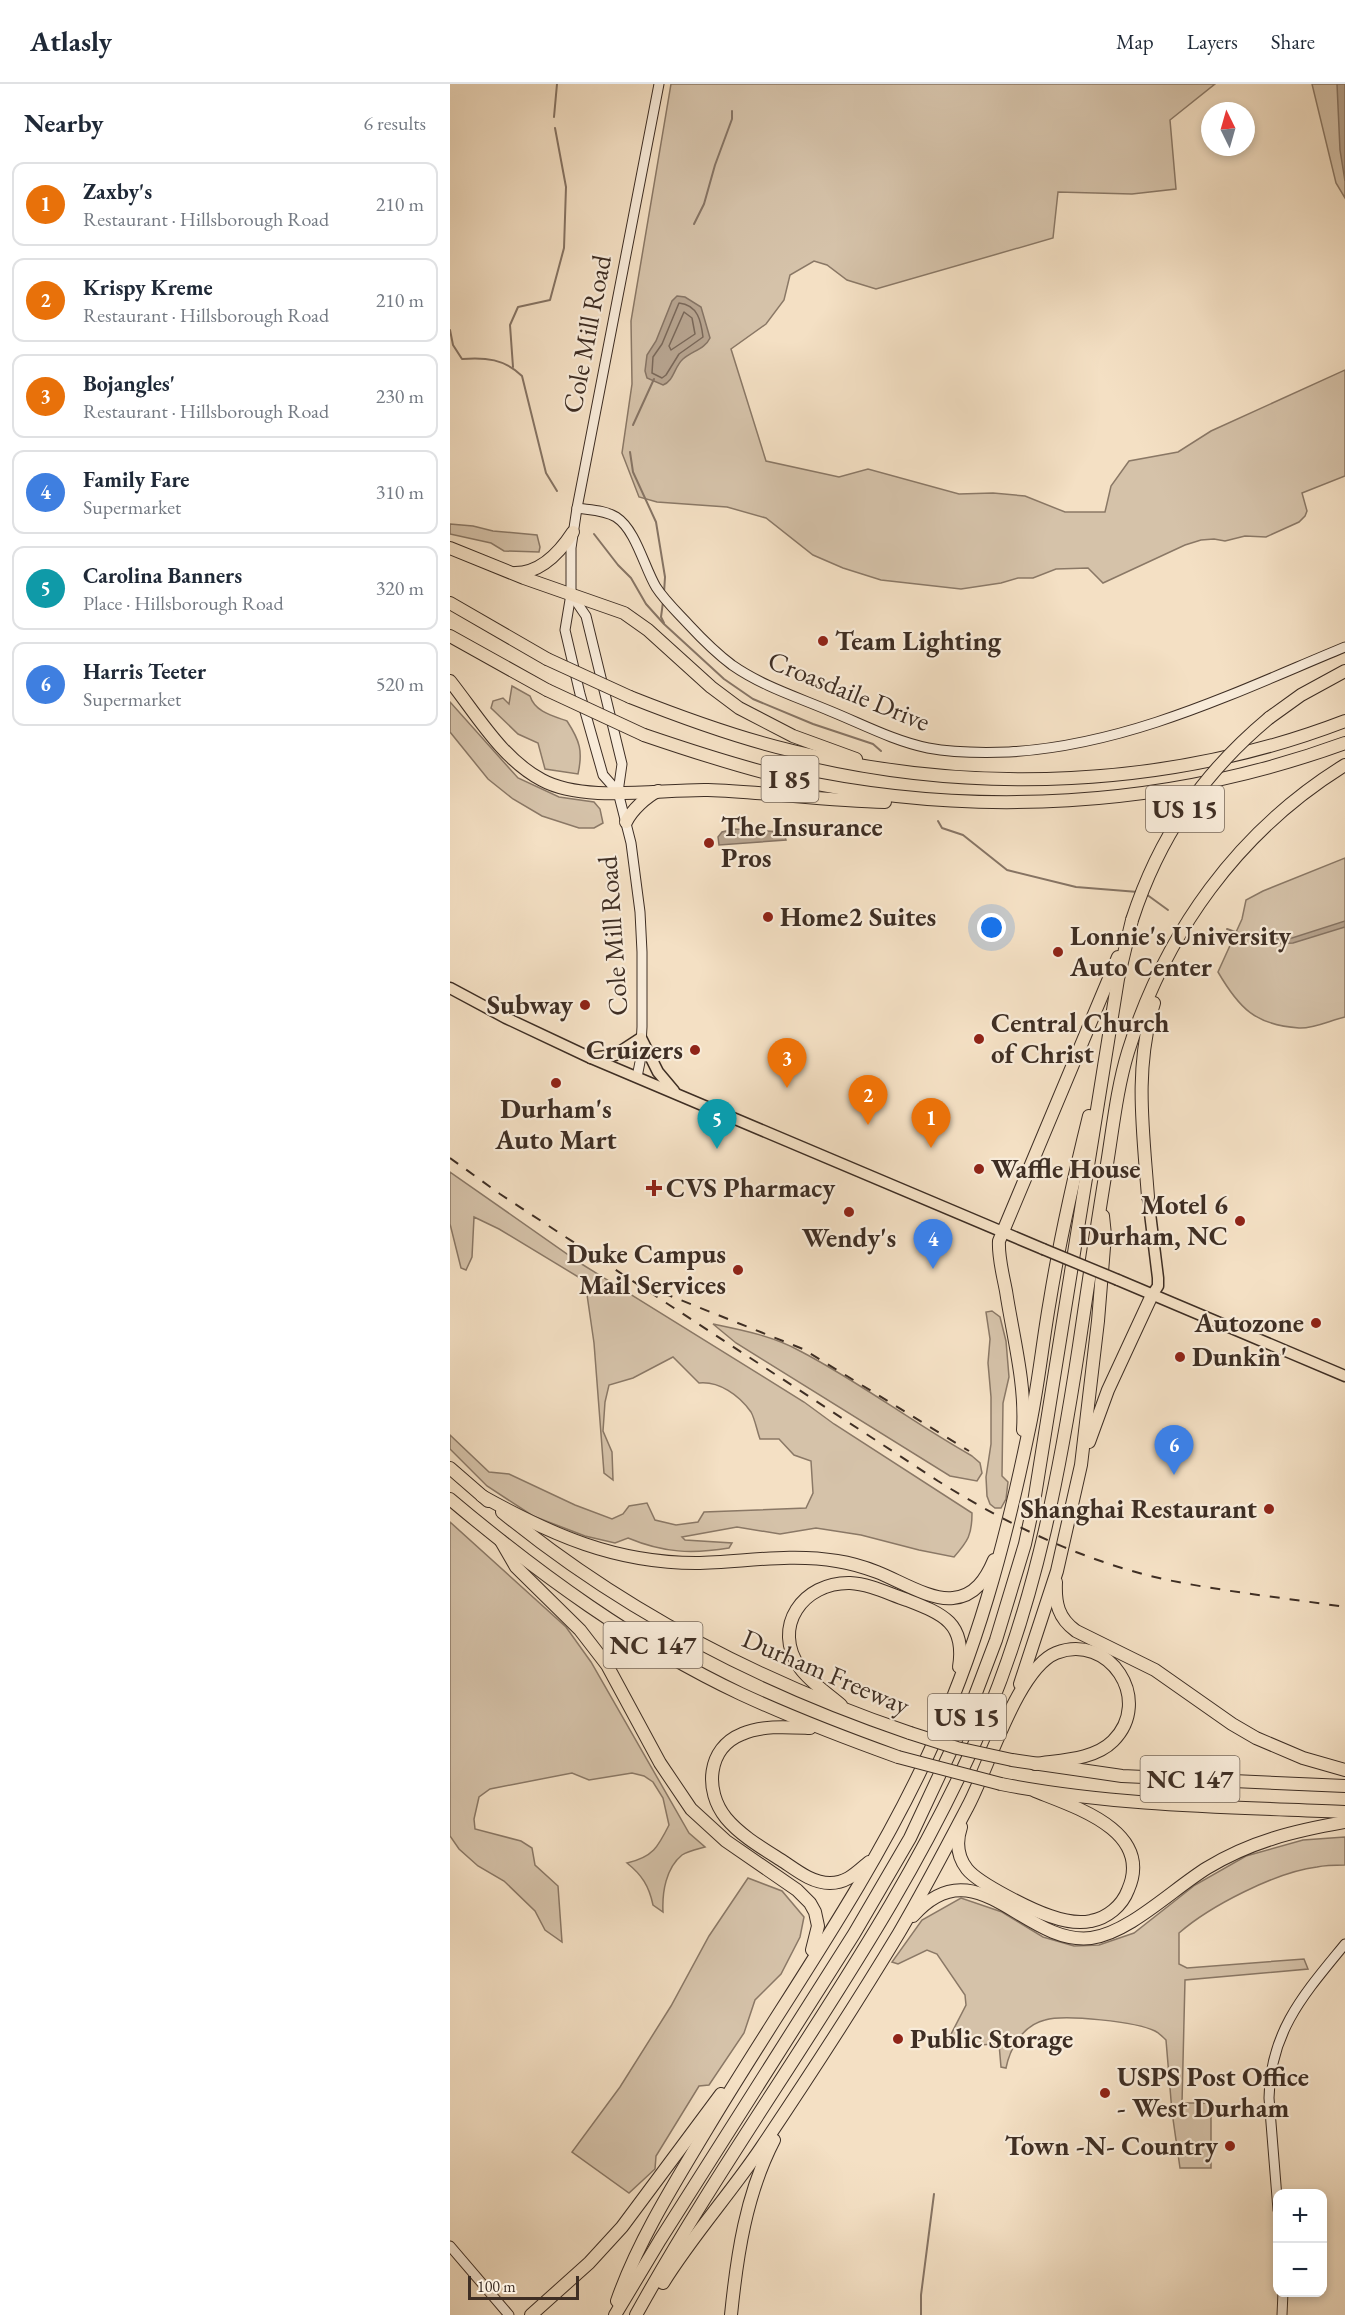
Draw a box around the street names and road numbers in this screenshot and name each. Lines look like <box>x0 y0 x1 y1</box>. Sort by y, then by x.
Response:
street label: Cole Mill Road <box>554 252 619 416</box>
street label: Croasdaile Drive <box>763 642 935 739</box>
road number: I 85 <box>762 756 818 802</box>
road number: US 15 <box>1146 786 1224 832</box>
street label: Cole Mill Road <box>589 854 636 1017</box>
street label: Durham Freeway <box>737 1621 915 1723</box>
road number: NC 147 <box>604 1622 702 1668</box>
road number: US 15 <box>928 1694 1006 1740</box>
road number: NC 147 <box>1140 1756 1239 1802</box>

